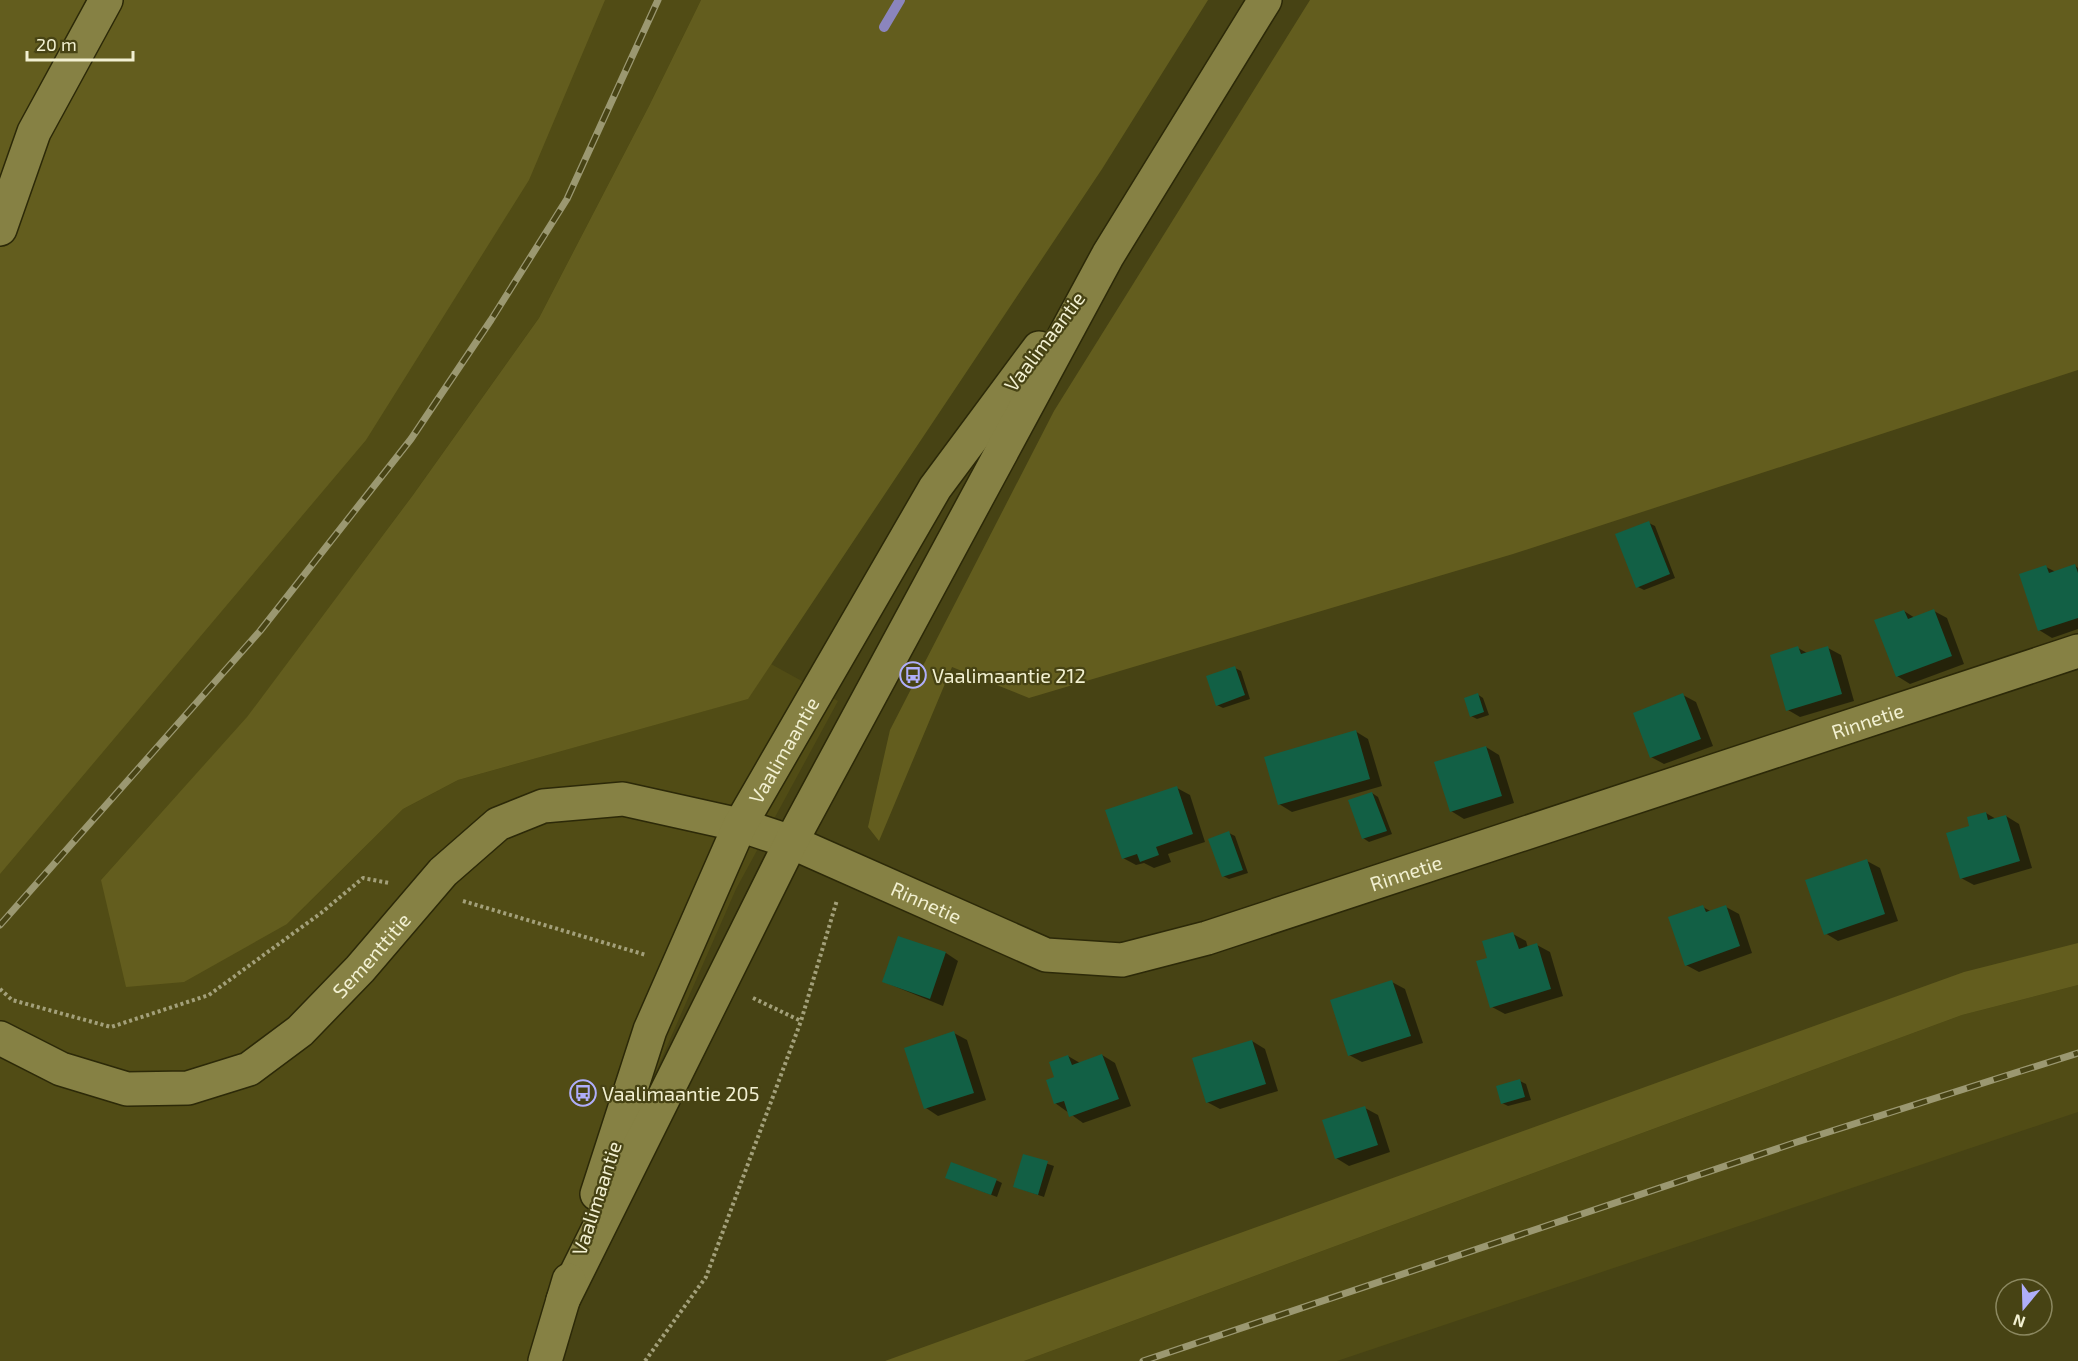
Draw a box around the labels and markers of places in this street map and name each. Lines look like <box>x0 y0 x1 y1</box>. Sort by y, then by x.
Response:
bus stop icon: Vaalimaantie 212 <box>898 660 928 690</box>
place label: Vaalimaantie 212 <box>932 663 1086 687</box>
bus stop icon: Vaalimaantie 205 <box>568 1078 598 1108</box>
place label: Vaalimaantie 205 <box>602 1081 759 1105</box>

